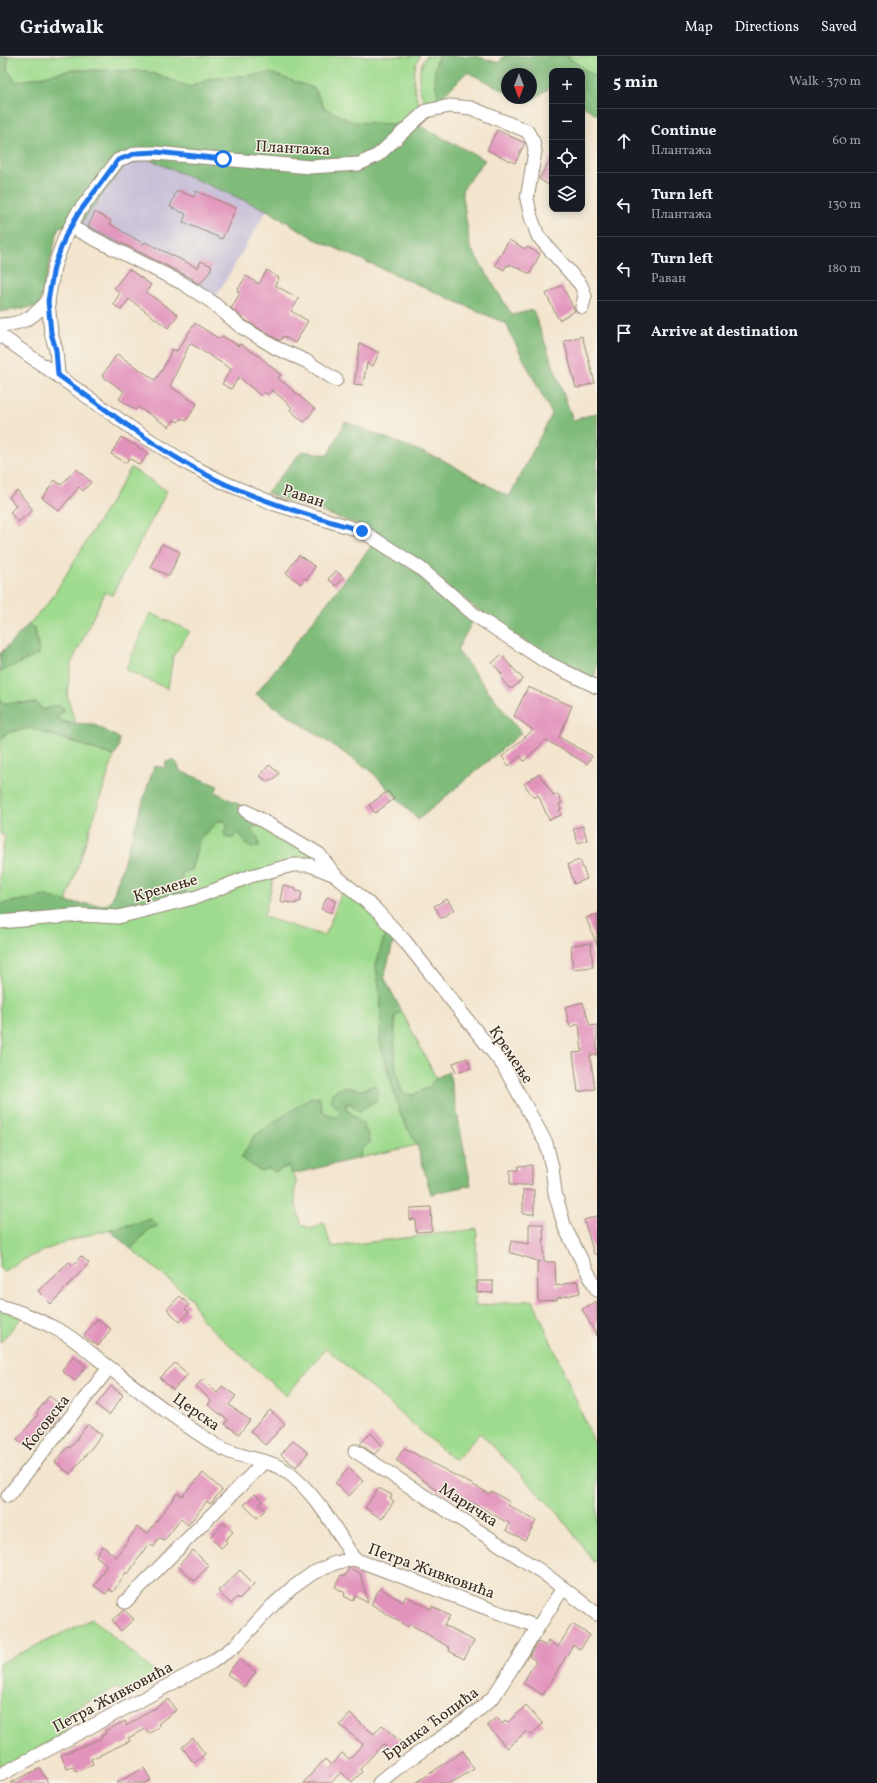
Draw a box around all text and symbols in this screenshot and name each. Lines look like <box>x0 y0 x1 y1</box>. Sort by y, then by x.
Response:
text: Gridwalk <box>20 15 104 41</box>
text: Map <box>685 18 713 37</box>
text: Directions <box>735 18 799 37</box>
text: Saved <box>821 18 857 37</box>
north arrow <box>501 68 537 104</box>
map controls <box>549 68 585 212</box>
button: + <box>549 68 585 104</box>
text: 5 min <box>613 71 658 94</box>
text: Walk · 370 m <box>789 73 861 91</box>
button: − <box>549 104 585 140</box>
text: Continue <box>651 121 716 142</box>
icon: ahead <box>613 130 635 152</box>
text: 60 m <box>833 132 861 150</box>
street label: Плантажа <box>255 136 331 162</box>
button: locate <box>549 140 585 176</box>
text: Плантажа <box>651 142 712 160</box>
route start <box>214 150 232 168</box>
button: layers <box>549 176 585 212</box>
text: Turn left <box>651 185 713 206</box>
icon: left <box>613 194 635 216</box>
text: 130 m <box>828 196 861 214</box>
text: Плантажа <box>651 206 712 224</box>
text: Turn left <box>651 249 713 270</box>
icon: left <box>613 258 635 280</box>
text: 180 m <box>827 260 861 278</box>
text: Раван <box>651 270 686 288</box>
icon: arrive <box>613 322 635 344</box>
text: Arrive at destination <box>651 322 798 343</box>
street label: Раван <box>279 480 328 514</box>
route end <box>353 522 371 540</box>
street label: Кремење <box>131 869 200 909</box>
street label: Кремење <box>483 1022 538 1088</box>
street label: Церска <box>168 1388 224 1437</box>
street label: Косовска <box>18 1390 76 1456</box>
street label: Маричка <box>434 1478 502 1533</box>
street label: Петра Живковића <box>365 1539 498 1605</box>
street label: Петра Живковића <box>49 1657 177 1739</box>
street label: Бранка Ћопића <box>379 1682 484 1767</box>

